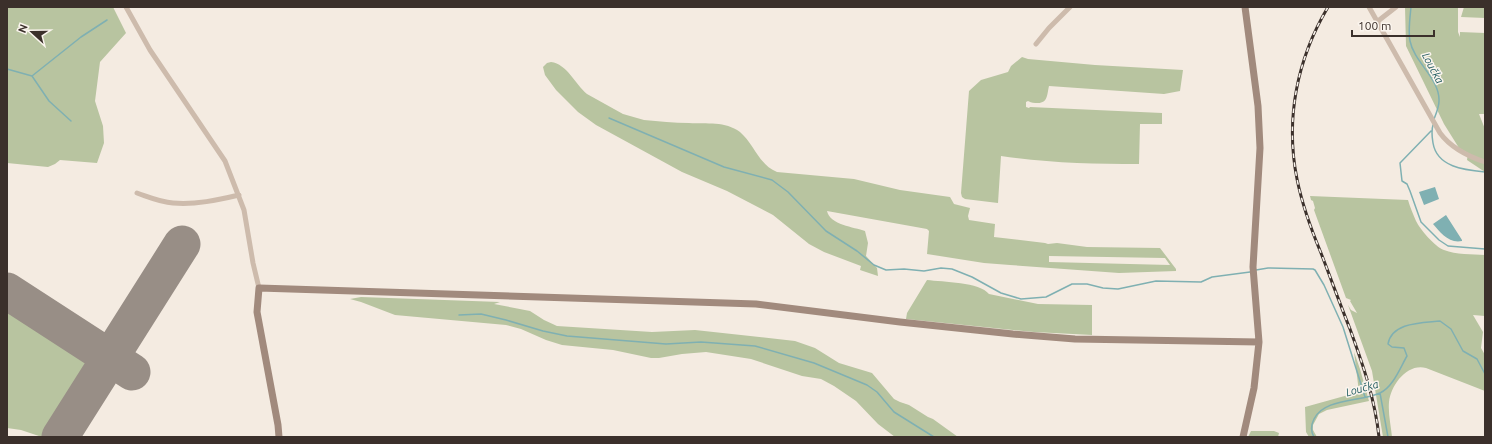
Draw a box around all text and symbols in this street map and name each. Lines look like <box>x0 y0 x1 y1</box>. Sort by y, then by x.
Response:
north arrow <box>12 12 52 52</box>
scale bar <box>1352 12 1434 38</box>
text: 100 m <box>1358 19 1391 32</box>
text: N <box>16 22 30 34</box>
water label: Loučka <box>1420 50 1446 86</box>
water label: Loučka <box>1344 378 1380 398</box>

